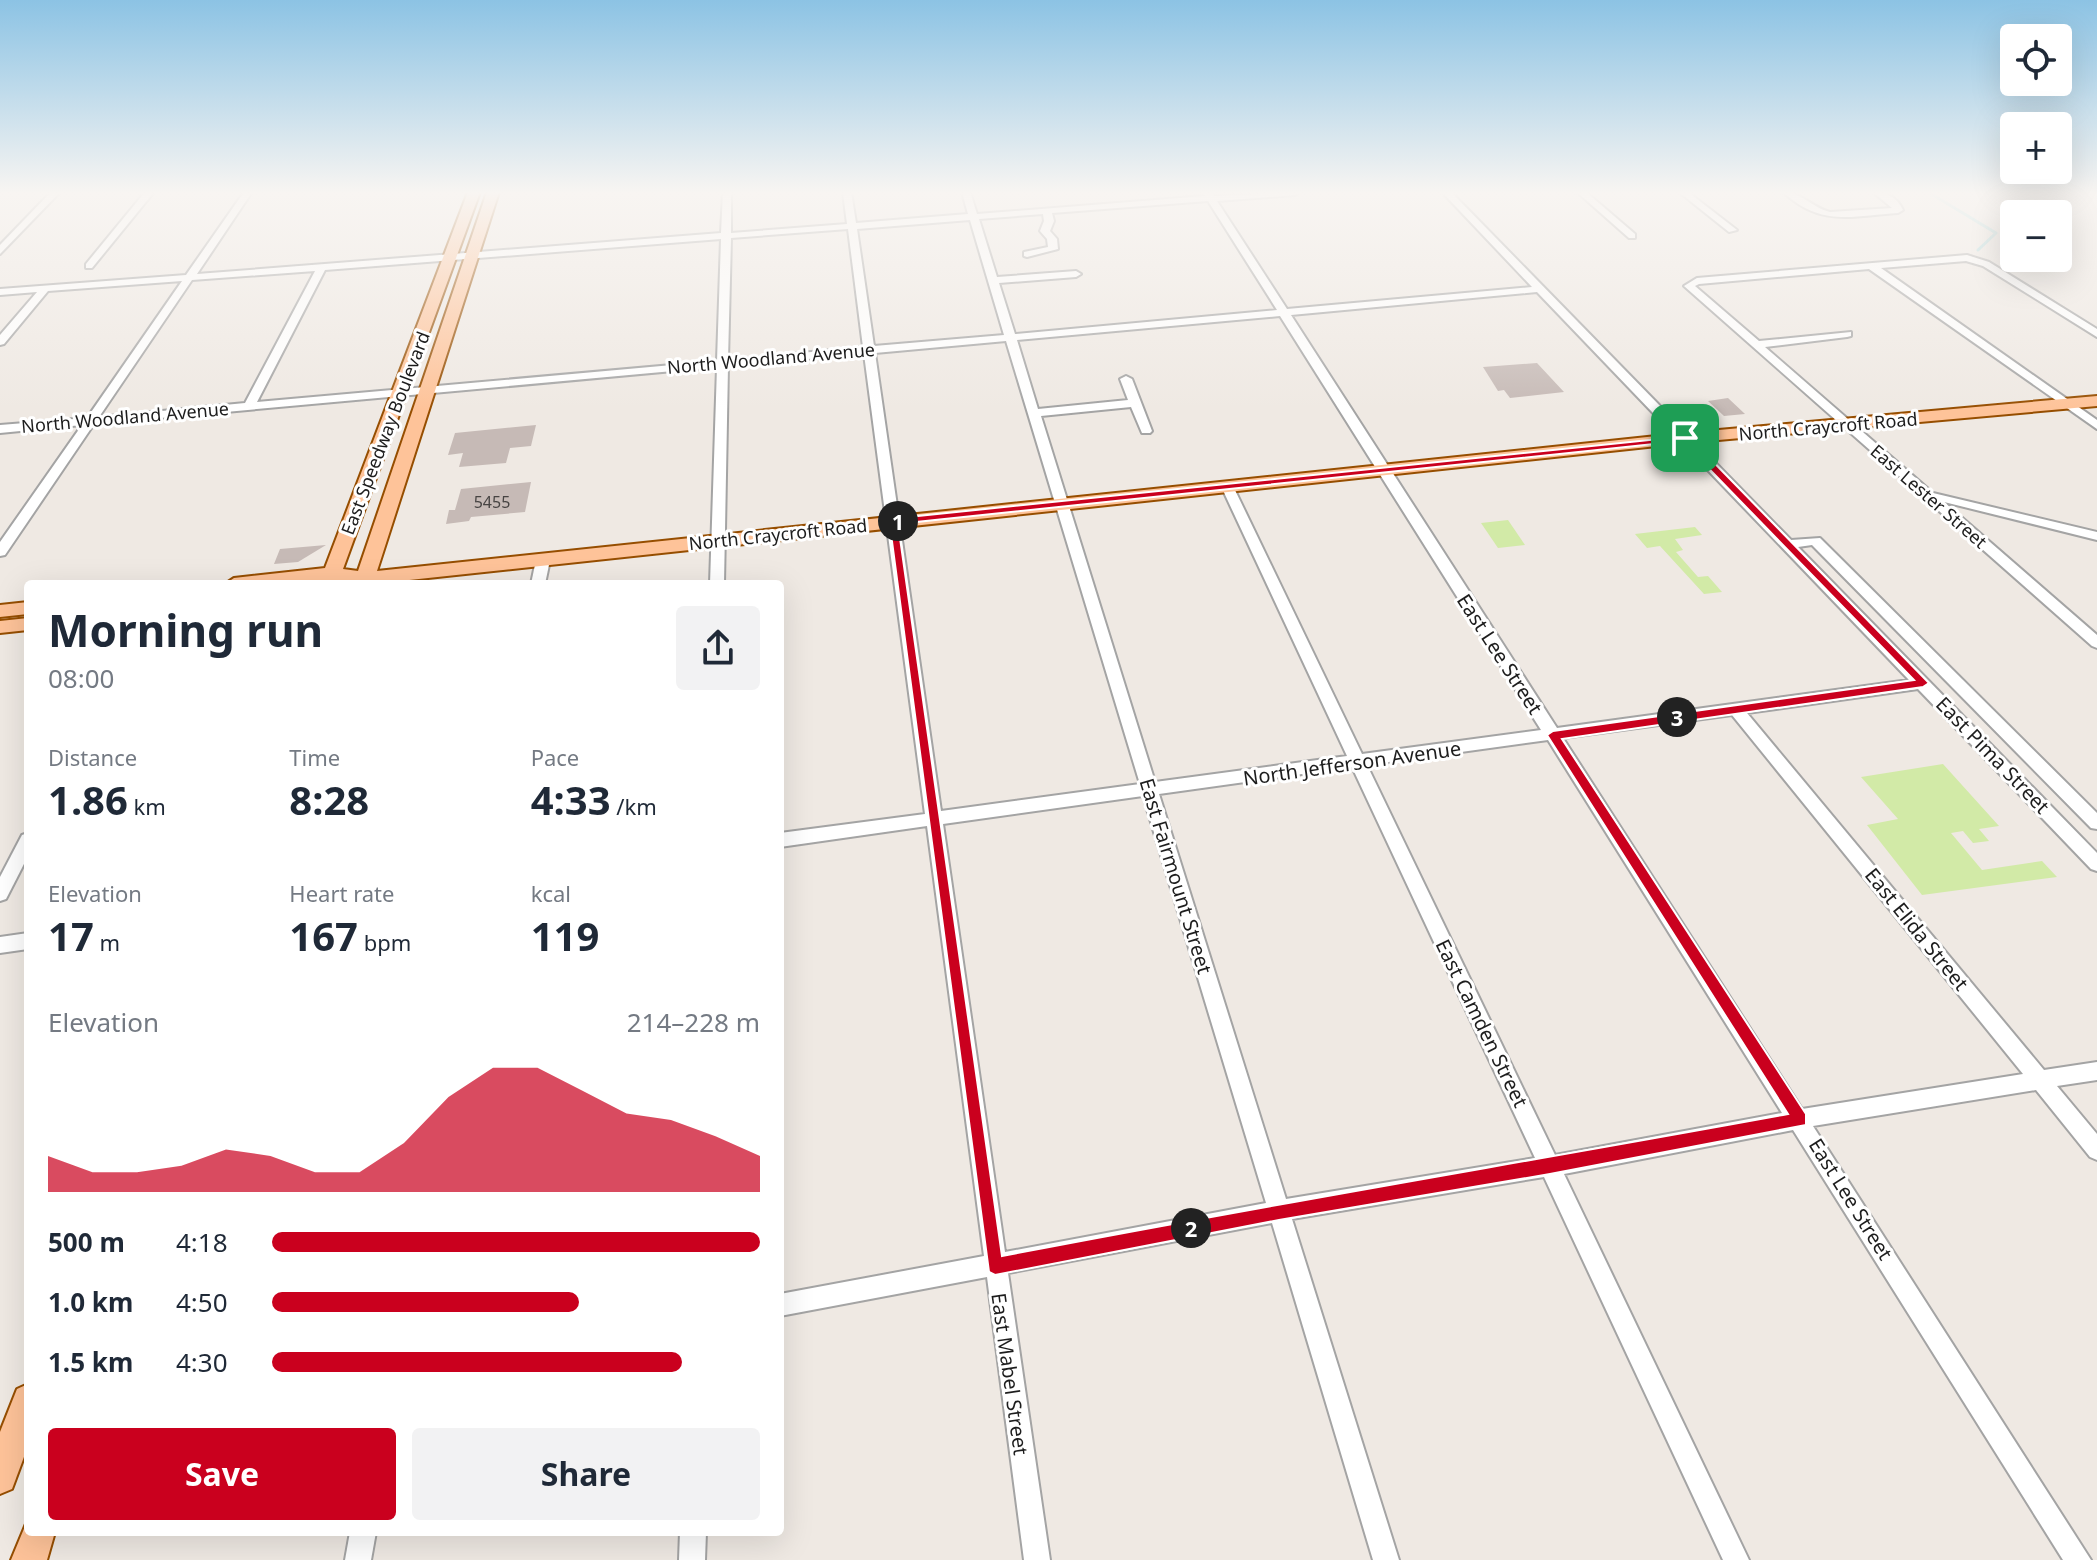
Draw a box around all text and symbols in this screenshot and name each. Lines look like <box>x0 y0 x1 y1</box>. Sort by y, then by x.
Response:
map controls <box>2000 24 2072 272</box>
button: locate <box>2000 24 2072 96</box>
button: + <box>2000 112 2072 184</box>
button: − <box>2000 200 2072 272</box>
street label: East Speedway Boulevard <box>335 328 435 538</box>
street label: North Woodland Avenue <box>666 337 876 379</box>
street label: North Woodland Avenue <box>20 396 230 438</box>
pin <box>1651 404 1719 472</box>
street label: North Craycroft Road <box>1738 406 1918 446</box>
icon: arrive <box>1663 416 1707 460</box>
street label: East Lester Street <box>1866 439 1993 554</box>
house number: 5455 <box>474 491 510 513</box>
pin: 1 <box>878 501 918 541</box>
text: 1 <box>892 506 904 536</box>
street label: North Craycroft Road <box>688 513 868 555</box>
street label: East Lee Street <box>1451 589 1549 719</box>
text: Morning run <box>48 600 323 660</box>
button: share <box>676 606 760 690</box>
text: 08:00 <box>48 660 114 696</box>
street label: East Pima Street <box>1930 691 2056 819</box>
pin: 3 <box>1657 697 1697 737</box>
text: 3 <box>1671 702 1683 732</box>
street label: North Jefferson Avenue <box>1241 734 1463 792</box>
text: Distance <box>48 742 137 772</box>
text: Time <box>289 742 340 772</box>
text: Pace <box>531 742 579 772</box>
text: 1.86 <box>48 772 128 827</box>
text: 8:28 <box>289 772 369 827</box>
text: 4:33 <box>531 772 611 827</box>
street label: East Fairmount Street <box>1133 775 1219 977</box>
text: km <box>128 791 166 821</box>
text: /km <box>611 791 657 821</box>
street label: East Elida Street <box>1859 862 1975 996</box>
text: Elevation <box>48 878 142 908</box>
text: Heart rate <box>289 878 394 908</box>
text: kcal <box>531 878 571 908</box>
text: 17 <box>48 908 94 963</box>
text: 167 <box>289 908 358 963</box>
text: 119 <box>531 908 599 963</box>
text: m <box>94 927 120 957</box>
text: bpm <box>358 927 411 957</box>
street label: East Camden Street <box>1430 934 1534 1112</box>
text: Elevation <box>48 1004 159 1040</box>
text: 214–228 m <box>627 1004 760 1040</box>
street label: East Lee Street <box>1803 1133 1899 1265</box>
pin: 2 <box>1171 1208 1211 1248</box>
text: 2 <box>1185 1213 1197 1243</box>
text: 500 m <box>48 1224 125 1260</box>
text: 4:18 <box>176 1224 228 1260</box>
text: 1.0 km <box>48 1284 133 1320</box>
text: 4:50 <box>176 1284 228 1320</box>
street label: East Mabel Street <box>985 1291 1035 1457</box>
text: 1.5 km <box>48 1344 133 1380</box>
text: 4:30 <box>176 1344 228 1380</box>
button: Save <box>48 1428 396 1520</box>
button: Share <box>412 1428 760 1520</box>

